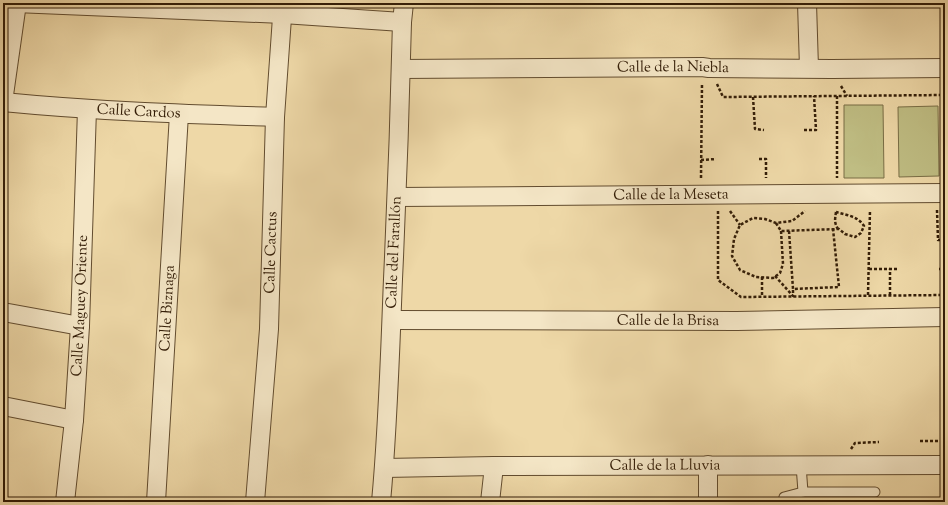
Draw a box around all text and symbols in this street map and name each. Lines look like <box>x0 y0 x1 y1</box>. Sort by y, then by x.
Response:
street label: Calle de la Niebla <box>617 56 729 79</box>
street label: Calle Cardos <box>96 99 181 124</box>
street label: Calle de la Meseta <box>613 184 729 206</box>
street label: Calle del Farallón <box>381 196 407 309</box>
street label: Calle Cactus <box>260 211 283 294</box>
street label: Calle Maguey Oriente <box>66 235 93 377</box>
street label: Calle Biznaga <box>154 264 181 352</box>
street label: Calle de la Brisa <box>617 310 719 331</box>
street label: Calle de la Lluvia <box>610 455 721 476</box>

